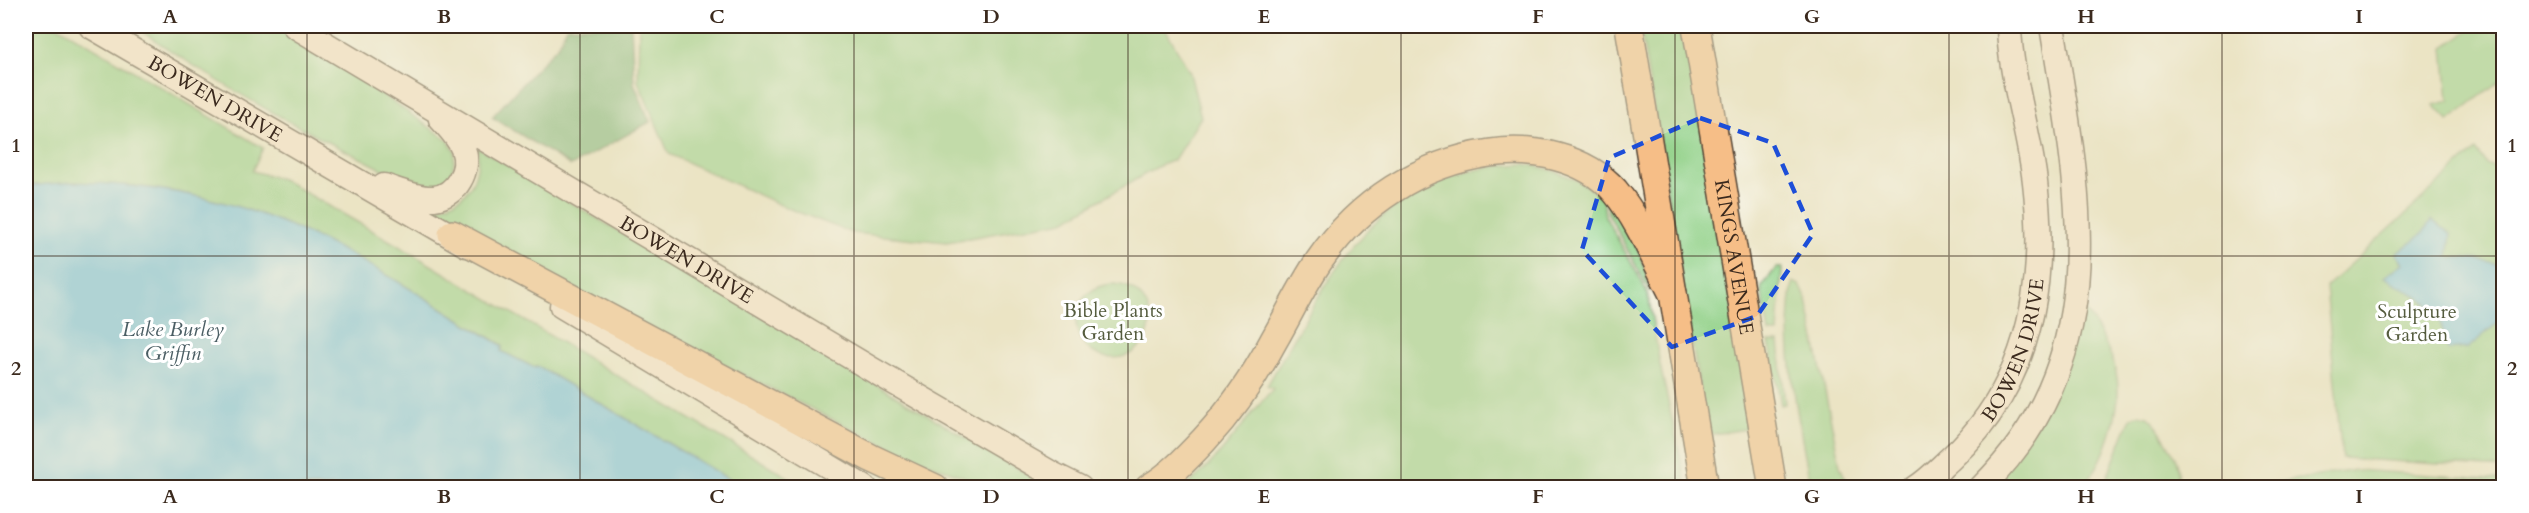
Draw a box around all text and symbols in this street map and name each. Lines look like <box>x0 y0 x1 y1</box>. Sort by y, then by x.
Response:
text: A <box>162 3 178 30</box>
text: B <box>437 3 451 30</box>
text: C <box>709 3 725 30</box>
text: D <box>982 3 1000 30</box>
text: E <box>1258 3 1270 30</box>
text: F <box>1532 3 1544 30</box>
text: G <box>1804 3 1820 30</box>
text: H <box>2077 3 2095 30</box>
text: I <box>2355 3 2363 30</box>
street label: BOWEN DRIVE <box>143 49 288 148</box>
text: 1 <box>11 132 21 159</box>
text: 1 <box>2507 132 2517 159</box>
street label: KINGS AVENUE <box>1708 177 1761 336</box>
street label: BOWEN DRIVE <box>615 209 759 310</box>
street label: BOWEN DRIVE <box>1974 277 2050 427</box>
park label: Bible Plants Garden <box>1063 297 1163 347</box>
park label: Sculpture Garden <box>2377 298 2457 348</box>
water label: Lake Burley Griffin <box>122 315 224 368</box>
text: 2 <box>11 355 21 382</box>
text: 2 <box>2507 355 2517 382</box>
text: A <box>162 483 178 510</box>
text: B <box>437 483 451 510</box>
text: C <box>709 483 725 510</box>
text: D <box>982 483 1000 510</box>
text: E <box>1258 483 1270 510</box>
text: F <box>1532 483 1544 510</box>
text: G <box>1804 483 1820 510</box>
text: H <box>2077 483 2095 510</box>
text: I <box>2355 483 2363 510</box>

